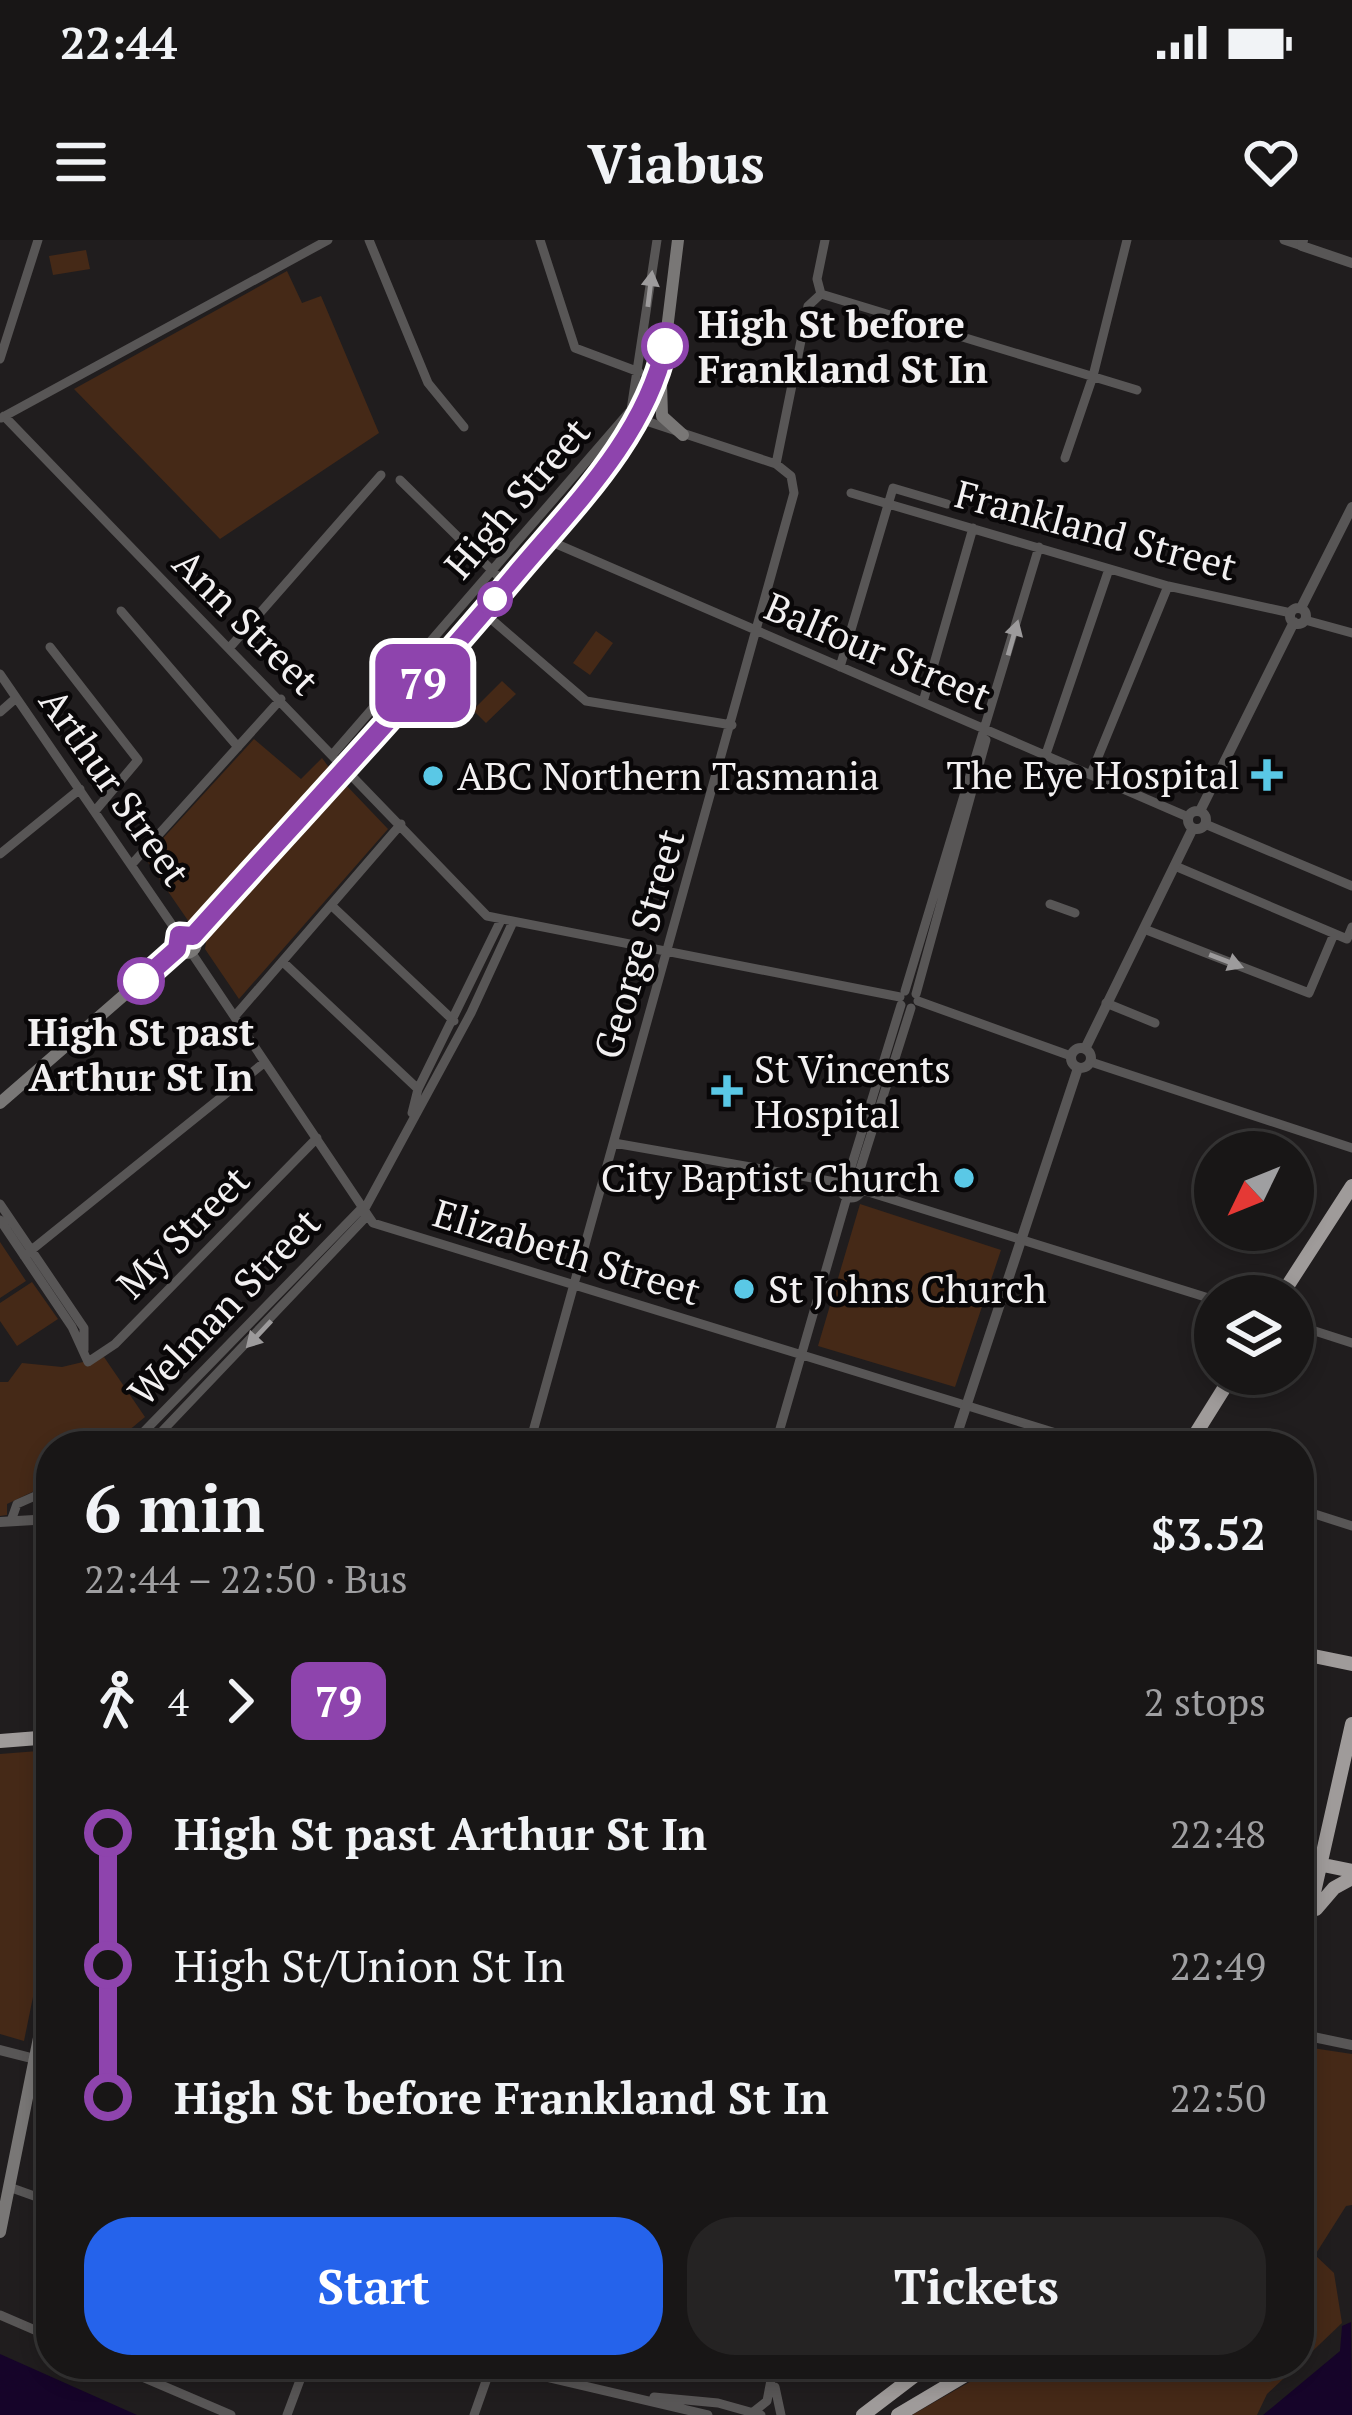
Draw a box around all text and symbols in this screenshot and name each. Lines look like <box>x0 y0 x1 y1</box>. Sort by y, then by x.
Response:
text: 22:44 <box>60 12 177 72</box>
text: Viabus <box>587 127 765 198</box>
icon: menu <box>48 129 114 195</box>
icon: heart <box>1238 129 1304 195</box>
one-way arrow <box>641 270 660 307</box>
place label: High St before Frankland St In <box>698 297 988 394</box>
marker: High St before Frankland St In <box>643 324 687 368</box>
street label: High Street <box>432 406 601 589</box>
street label: Frankland Street <box>950 467 1243 592</box>
street label: Ann Street <box>162 537 331 706</box>
street label: Balfour Street <box>758 579 999 721</box>
unlabelled marker <box>479 583 511 615</box>
one-way arrow <box>1005 620 1024 657</box>
line badge: 79 <box>369 644 477 722</box>
text: 79 <box>399 655 447 711</box>
street label: Arthur Street <box>29 677 203 895</box>
place label: The Eye Hospital <box>947 748 1240 800</box>
place label: ABC Northern Tasmania <box>457 749 879 801</box>
marker: The Eye Hospital <box>1251 759 1283 791</box>
marker: ABC Northern Tasmania <box>420 763 446 789</box>
street label: George Street <box>580 823 696 1065</box>
one-way arrow <box>1209 952 1245 971</box>
marker: High St past Arthur St In <box>119 959 163 1003</box>
place label: High St past Arthur St In <box>28 1005 255 1102</box>
place label: St Vincents Hospital <box>754 1042 951 1139</box>
marker: St Vincents Hospital <box>711 1075 743 1107</box>
north arrow <box>1194 1131 1314 1251</box>
map controls <box>1194 1131 1314 1395</box>
place label: City Baptist Church <box>601 1151 940 1203</box>
street label: My Street <box>105 1154 260 1309</box>
marker: City Baptist Church <box>951 1165 977 1191</box>
street label: Elizabeth Street <box>427 1186 707 1316</box>
street label: Welman Street <box>116 1196 331 1416</box>
place label: St Johns Church <box>768 1262 1047 1314</box>
button: layers <box>1194 1275 1314 1395</box>
marker: St Johns Church <box>731 1276 757 1302</box>
one-way arrow <box>246 1319 273 1348</box>
text: 6 min <box>84 1463 265 1551</box>
text: $3.52 <box>1151 1503 1266 1563</box>
text: 22:44 – 22:50 · Bus <box>84 1552 408 1604</box>
icon: walk <box>84 1668 150 1734</box>
icon: forward <box>207 1668 273 1734</box>
text: 79 <box>315 1673 362 1729</box>
text: 4 <box>168 1675 189 1727</box>
text: 2 stops <box>1144 1675 1266 1727</box>
text: High St past Arthur St In <box>174 1803 707 1863</box>
text: 22:48 <box>1170 1807 1266 1859</box>
text: High St/Union St In <box>174 1935 565 1995</box>
text: 22:49 <box>1170 1939 1266 1991</box>
text: High St before Frankland St In <box>174 2067 829 2127</box>
text: 22:50 <box>1170 2071 1266 2123</box>
button: Start <box>84 2217 663 2355</box>
button: Tickets <box>687 2217 1266 2355</box>

